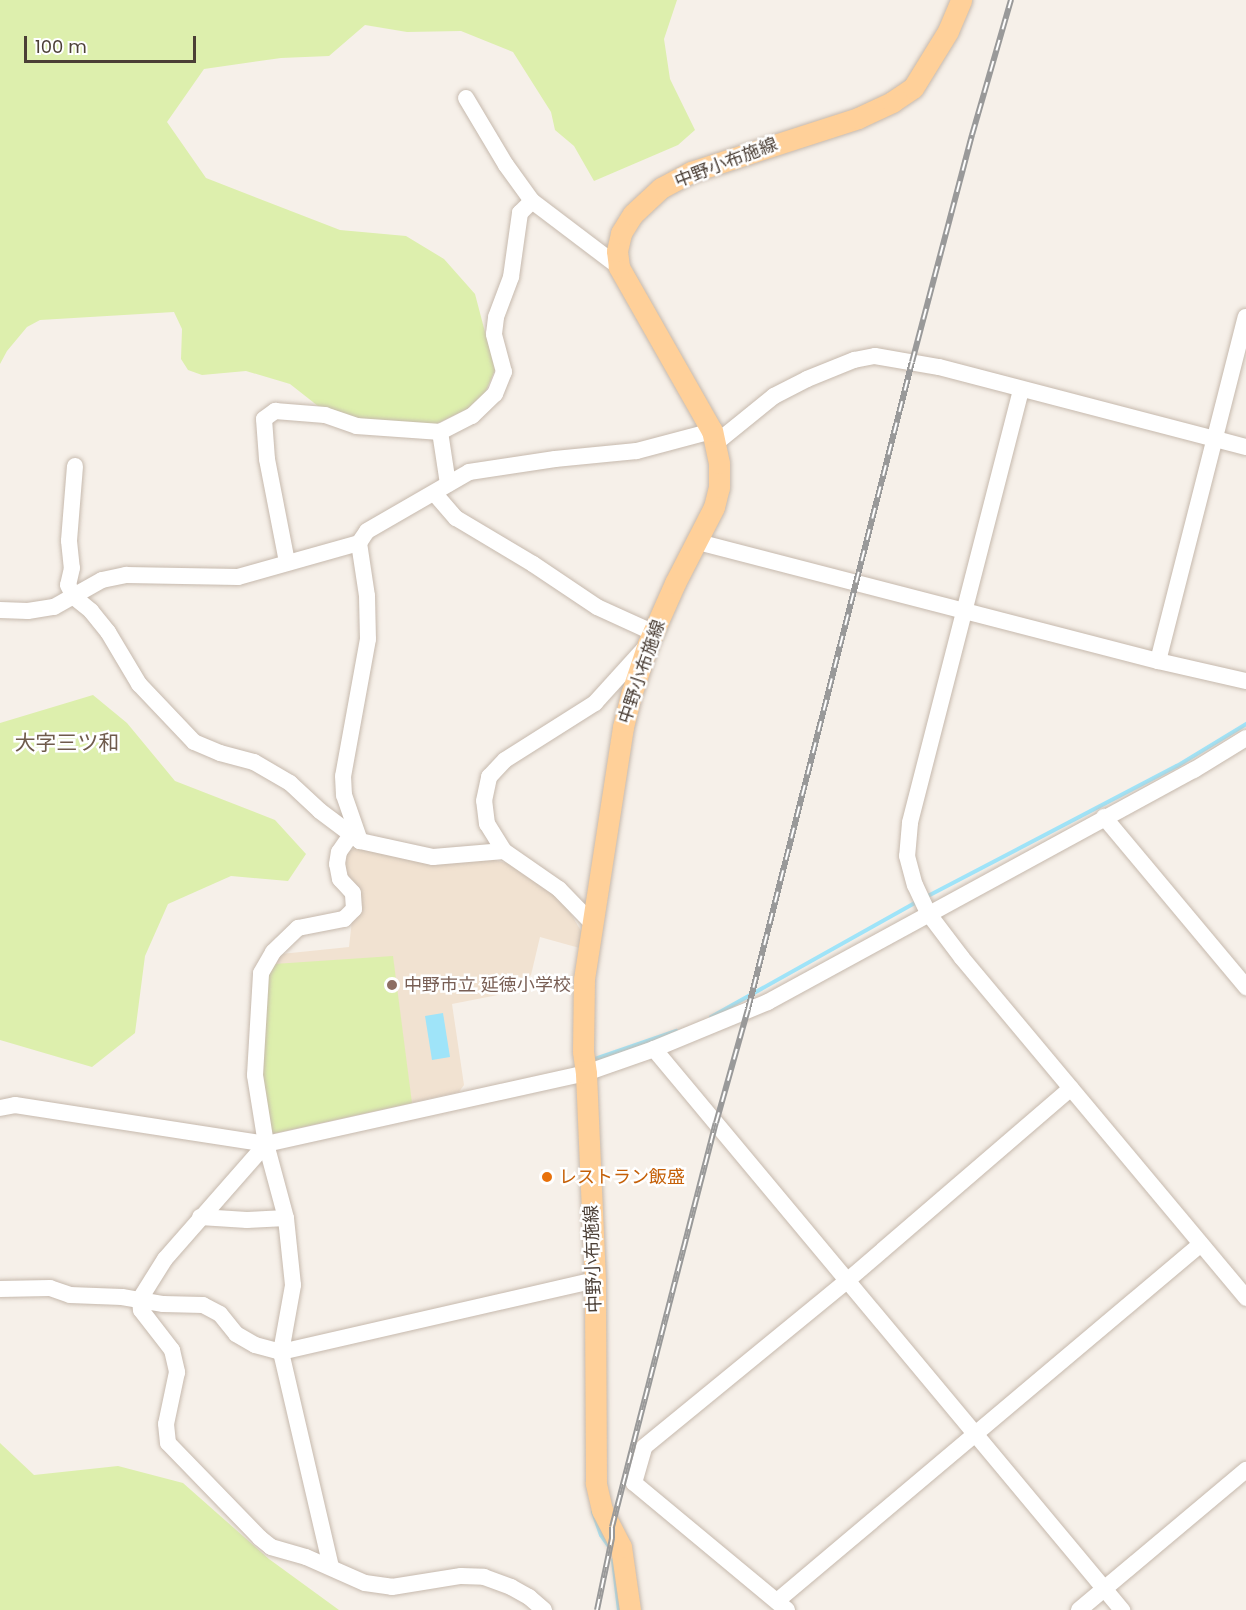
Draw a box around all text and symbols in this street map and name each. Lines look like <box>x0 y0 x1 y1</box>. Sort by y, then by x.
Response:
scale bar <box>27 24 200 62</box>
text: 100 m <box>35 34 87 59</box>
street label: 中野小布施線 <box>672 134 780 192</box>
street label: 中野小布施線 <box>614 617 670 727</box>
district label: 大字三ツ和 <box>15 730 119 756</box>
place label: 中野市立 延徳小学校 <box>404 974 571 996</box>
marker: 中野市立 延徳小学校 <box>385 978 399 992</box>
place label: レストラン飯盛 <box>559 1166 685 1188</box>
marker: レストラン飯盛 <box>540 1170 554 1184</box>
street label: 中野小布施線 <box>580 1205 606 1313</box>

